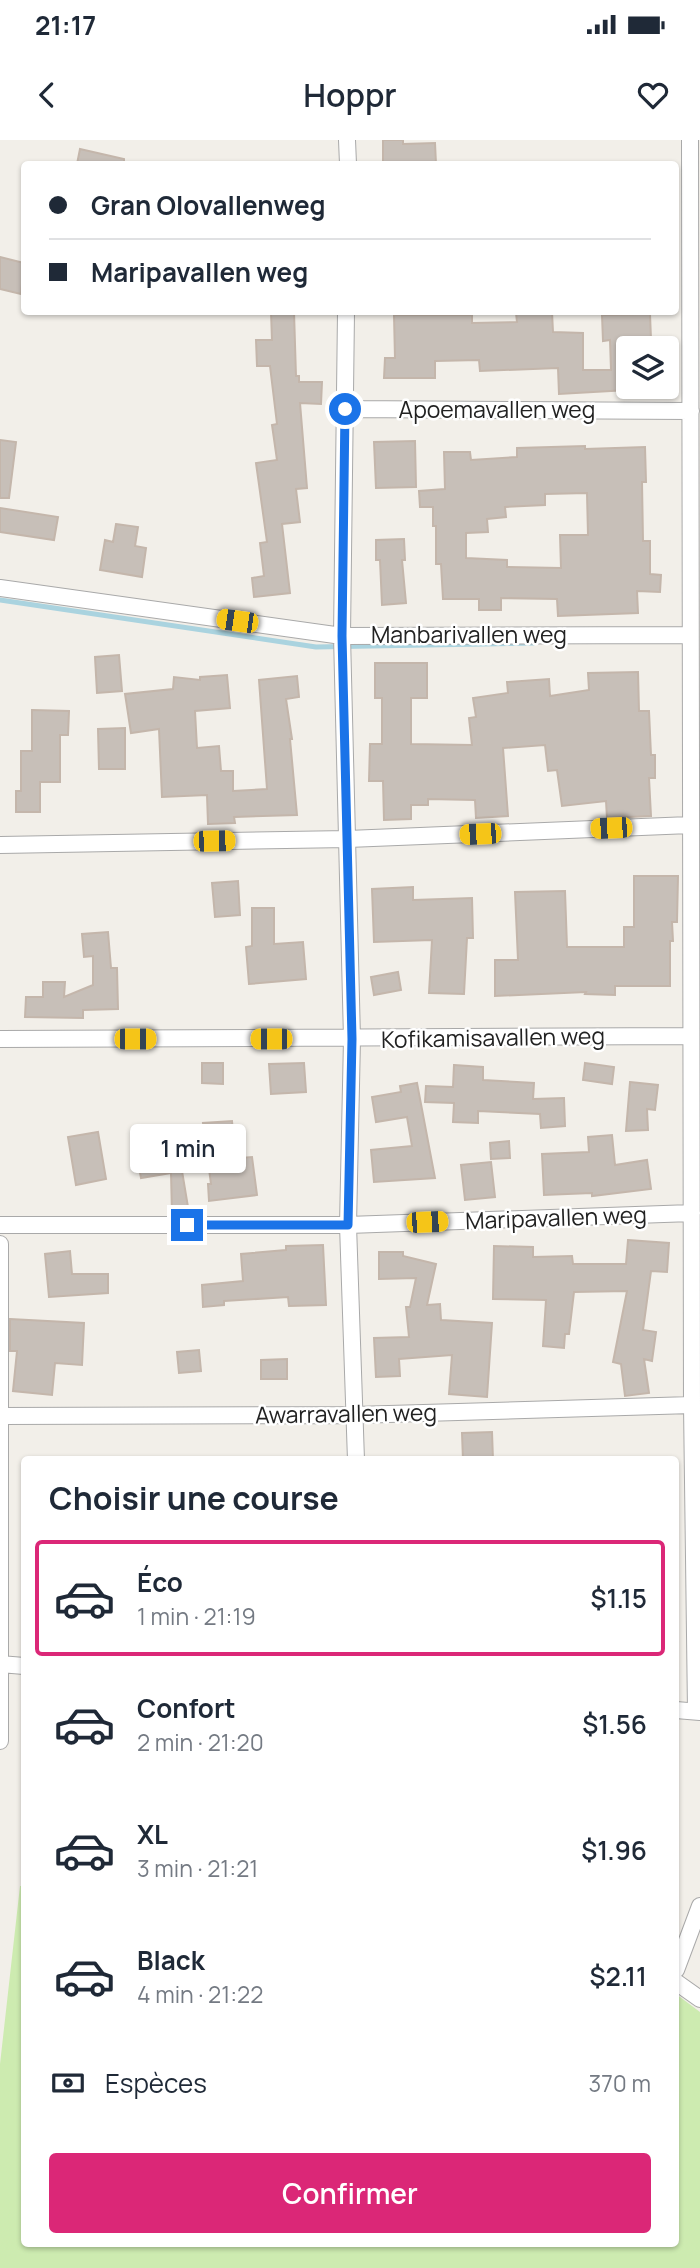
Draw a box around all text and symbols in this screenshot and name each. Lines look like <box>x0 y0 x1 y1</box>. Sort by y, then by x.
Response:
text: 21:17 <box>35 7 96 43</box>
text: Hoppr <box>303 73 397 117</box>
icon: back <box>28 76 66 114</box>
icon: heart <box>634 76 672 114</box>
text: Gran Olovallenweg <box>91 187 326 223</box>
text: Maripavallen weg <box>91 254 308 290</box>
map controls <box>616 336 679 399</box>
button: layers <box>616 336 679 399</box>
route start <box>329 393 361 425</box>
street label: Apoemavallen weg <box>399 393 595 425</box>
car <box>215 608 260 634</box>
street label: Manbarivallen weg <box>371 618 567 650</box>
car <box>590 817 633 839</box>
car <box>459 823 502 845</box>
car <box>193 830 236 852</box>
street label: Kofikamisavallen weg <box>381 1019 605 1055</box>
car <box>115 1029 157 1050</box>
car <box>251 1029 293 1050</box>
callout: 1 min <box>129 1124 245 1172</box>
text: 1 min <box>161 1132 215 1164</box>
street label: Maripavallen weg <box>465 1198 647 1236</box>
route end <box>171 1209 203 1241</box>
car <box>406 1211 449 1233</box>
street label: Awarravallen weg <box>255 1395 437 1431</box>
text: Choisir une course <box>49 1476 339 1520</box>
text: Éco <box>137 1564 183 1600</box>
icon: car <box>53 1567 116 1630</box>
text: $1.15 <box>591 1580 647 1616</box>
text: 1 min · 21:19 <box>137 1600 256 1632</box>
text: Confort <box>137 1690 236 1726</box>
icon: car <box>53 1693 116 1756</box>
text: $1.56 <box>582 1706 647 1742</box>
text: 2 min · 21:20 <box>137 1726 264 1758</box>
text: XL <box>137 1816 168 1852</box>
icon: car <box>53 1819 116 1882</box>
text: $1.96 <box>581 1832 647 1868</box>
text: 3 min · 21:21 <box>137 1852 258 1884</box>
text: Black <box>137 1942 205 1978</box>
icon: car <box>53 1945 116 2008</box>
text: $2.11 <box>589 1958 647 1994</box>
text: 4 min · 21:22 <box>137 1978 263 2010</box>
icon: cash <box>49 2064 87 2102</box>
text: Espèces <box>105 2065 207 2101</box>
text: 370 m <box>589 2067 651 2099</box>
button: Confirmer <box>49 2153 651 2233</box>

